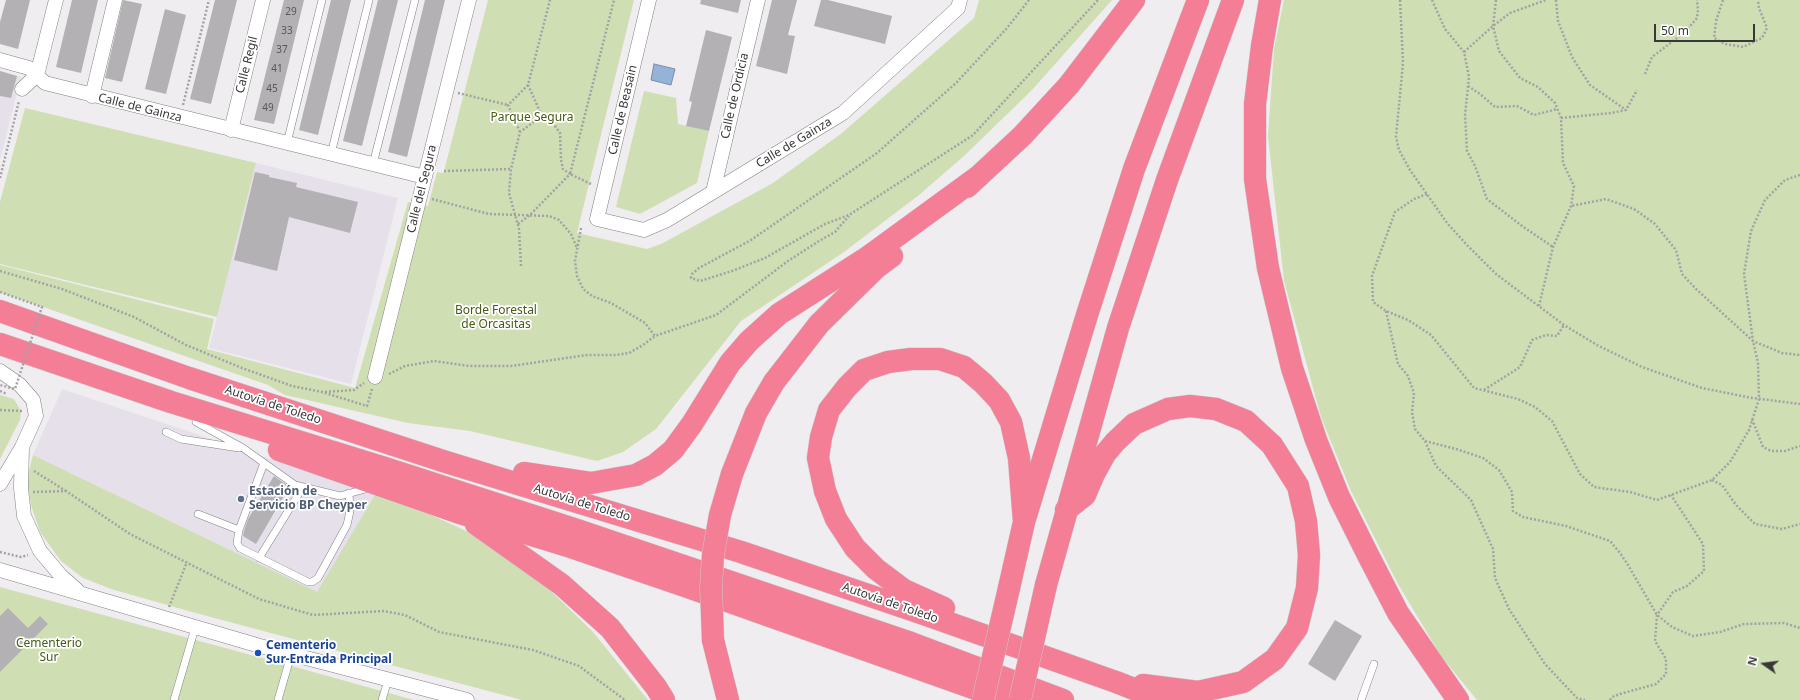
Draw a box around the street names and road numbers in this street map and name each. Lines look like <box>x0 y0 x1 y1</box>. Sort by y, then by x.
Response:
street label: Calle Regil <box>233 35 261 95</box>
street label: Calle de Ordicia <box>718 52 752 140</box>
street label: Calle de Beasain <box>606 64 640 156</box>
street label: Calle de Gainza <box>97 91 183 125</box>
street label: Calle de Gainza <box>753 115 835 171</box>
street label: Calle del Segura <box>404 143 440 235</box>
street label: Autovía de Toledo <box>223 383 323 427</box>
street label: Autovía de Toledo <box>532 481 632 525</box>
street label: Autovía de Toledo <box>840 580 940 626</box>

